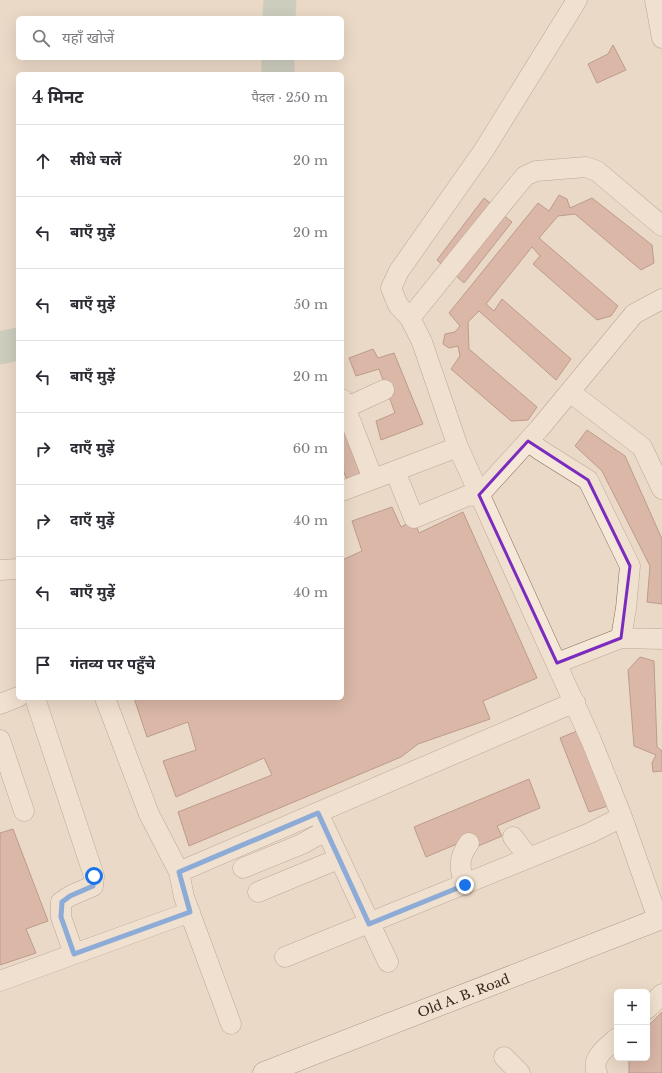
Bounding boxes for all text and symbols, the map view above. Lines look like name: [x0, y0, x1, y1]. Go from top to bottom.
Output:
search box: [16, 16, 344, 60]
icon: search: [30, 27, 52, 49]
text: यहाँ खोजें: [62, 28, 114, 47]
text: 4 मिनट: [32, 87, 84, 108]
text: पैदल · 250 m: [251, 89, 328, 106]
icon: ahead: [32, 150, 54, 172]
text: सीधे चलें: [70, 150, 121, 169]
text: 20 m: [293, 152, 328, 169]
icon: left: [32, 222, 54, 244]
text: बाएँ मुड़ें: [70, 222, 115, 241]
text: 20 m: [293, 224, 328, 241]
icon: left: [32, 294, 54, 316]
text: बाएँ मुड़ें: [70, 294, 115, 313]
text: 50 m: [294, 296, 328, 313]
icon: left: [32, 366, 54, 388]
text: बाएँ मुड़ें: [70, 366, 115, 385]
text: 20 m: [293, 368, 328, 385]
icon: right: [32, 438, 54, 460]
text: दाएँ मुड़ें: [70, 438, 114, 457]
text: 60 m: [293, 440, 328, 457]
icon: right: [32, 510, 54, 532]
text: दाएँ मुड़ें: [70, 510, 114, 529]
text: 40 m: [293, 512, 328, 529]
icon: left: [32, 582, 54, 604]
text: बाएँ मुड़ें: [70, 582, 115, 601]
text: 40 m: [293, 584, 328, 601]
icon: arrive: [32, 654, 54, 676]
text: गंतव्य पर पहुँचे: [70, 654, 155, 673]
route start: [85, 867, 103, 885]
route end: [456, 876, 474, 894]
street label: Old A. B. Road: [415, 970, 512, 1021]
map controls: [614, 989, 650, 1061]
button: +: [614, 989, 650, 1025]
button: −: [614, 1025, 650, 1061]

